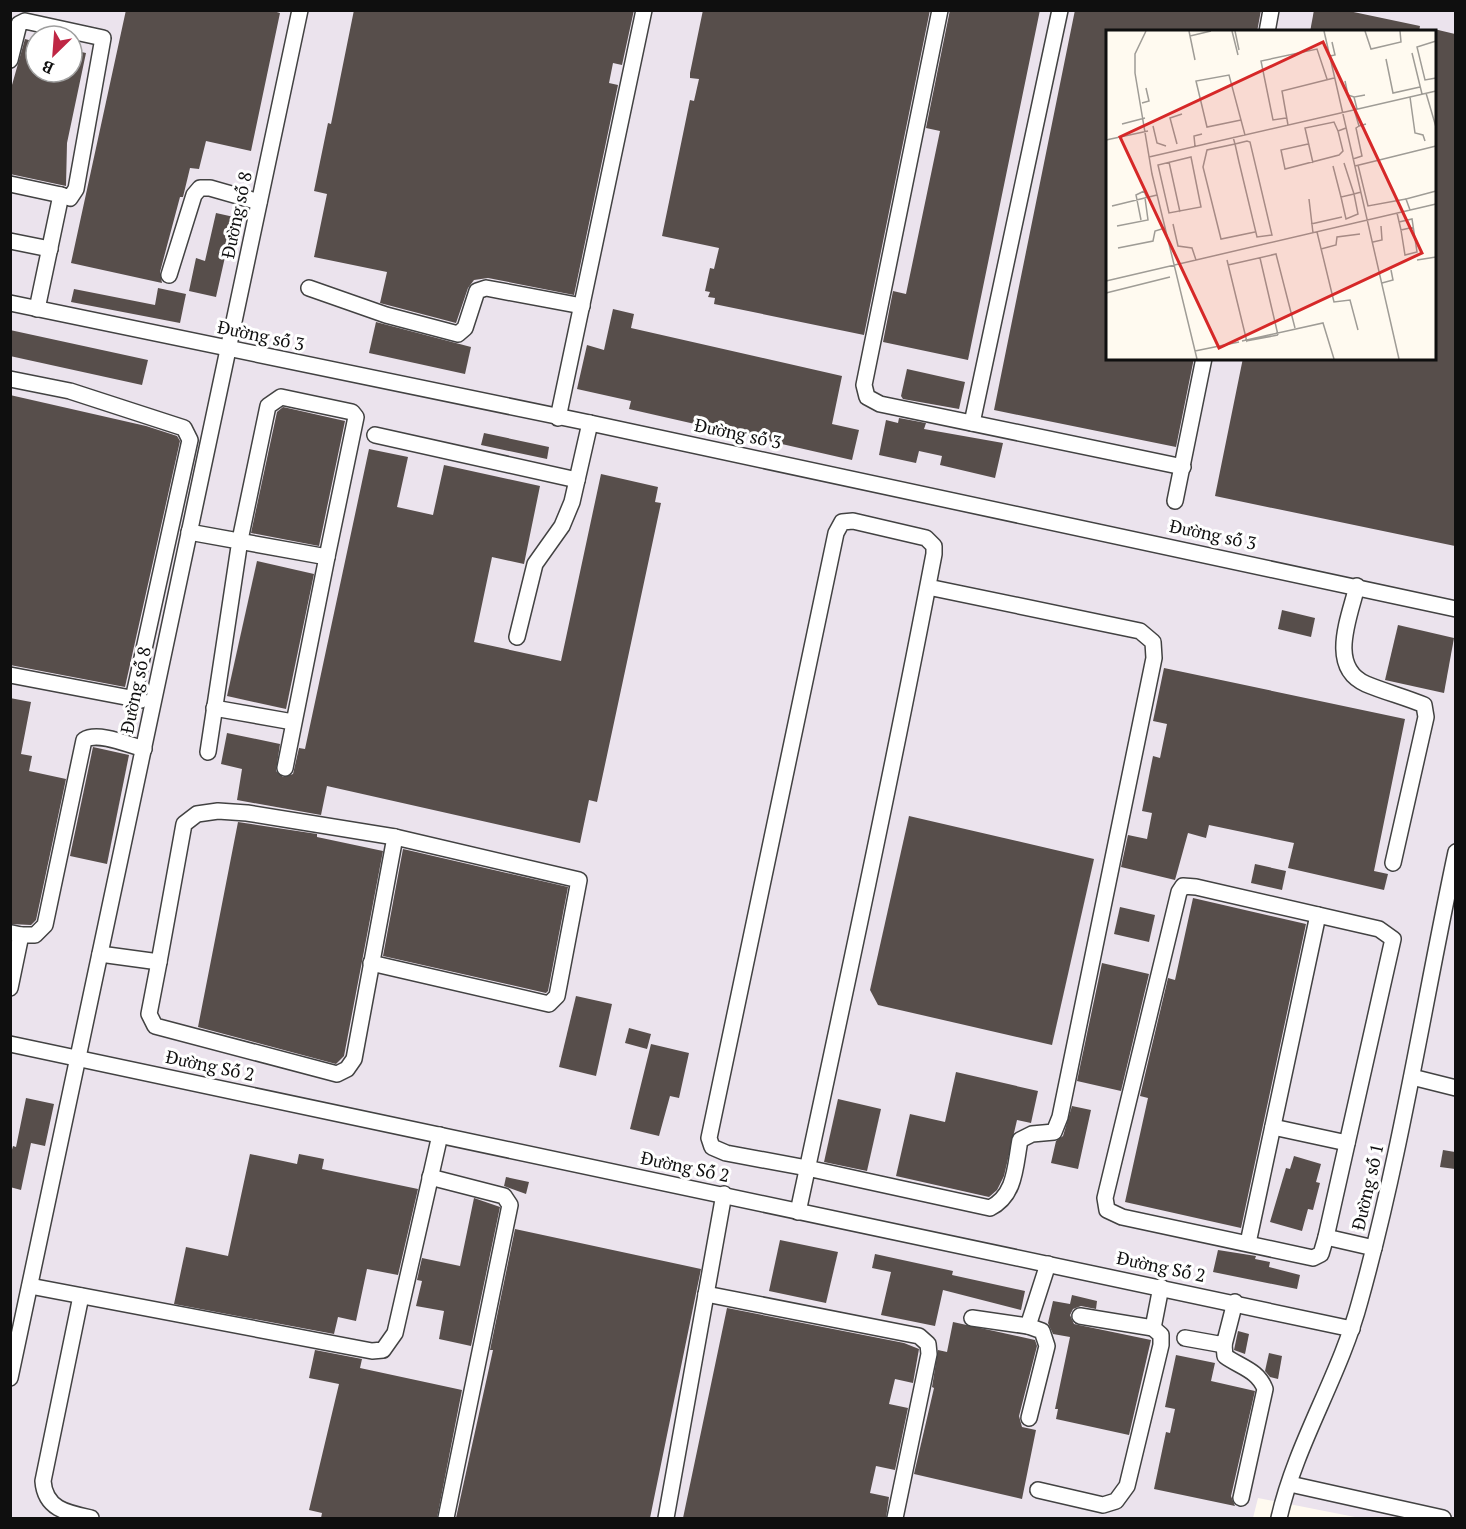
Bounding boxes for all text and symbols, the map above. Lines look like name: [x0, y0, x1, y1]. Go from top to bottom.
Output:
north arrow: [24, 24, 84, 84]
inset map: [1106, 30, 1436, 360]
text: B: [38, 55, 57, 80]
street label: Đường số 8: [215, 169, 257, 260]
street label: Đường số 3: [216, 314, 307, 356]
street label: Đường số 3: [693, 412, 784, 454]
street label: Đường số 3: [1168, 513, 1259, 555]
street label: Đường số 8: [114, 644, 156, 735]
street label: Đường Số 2: [164, 1044, 257, 1086]
street label: Đường số 1: [1345, 1141, 1389, 1232]
street label: Đường Số 2: [639, 1145, 732, 1187]
street label: Đường Số 2: [1115, 1245, 1208, 1287]

